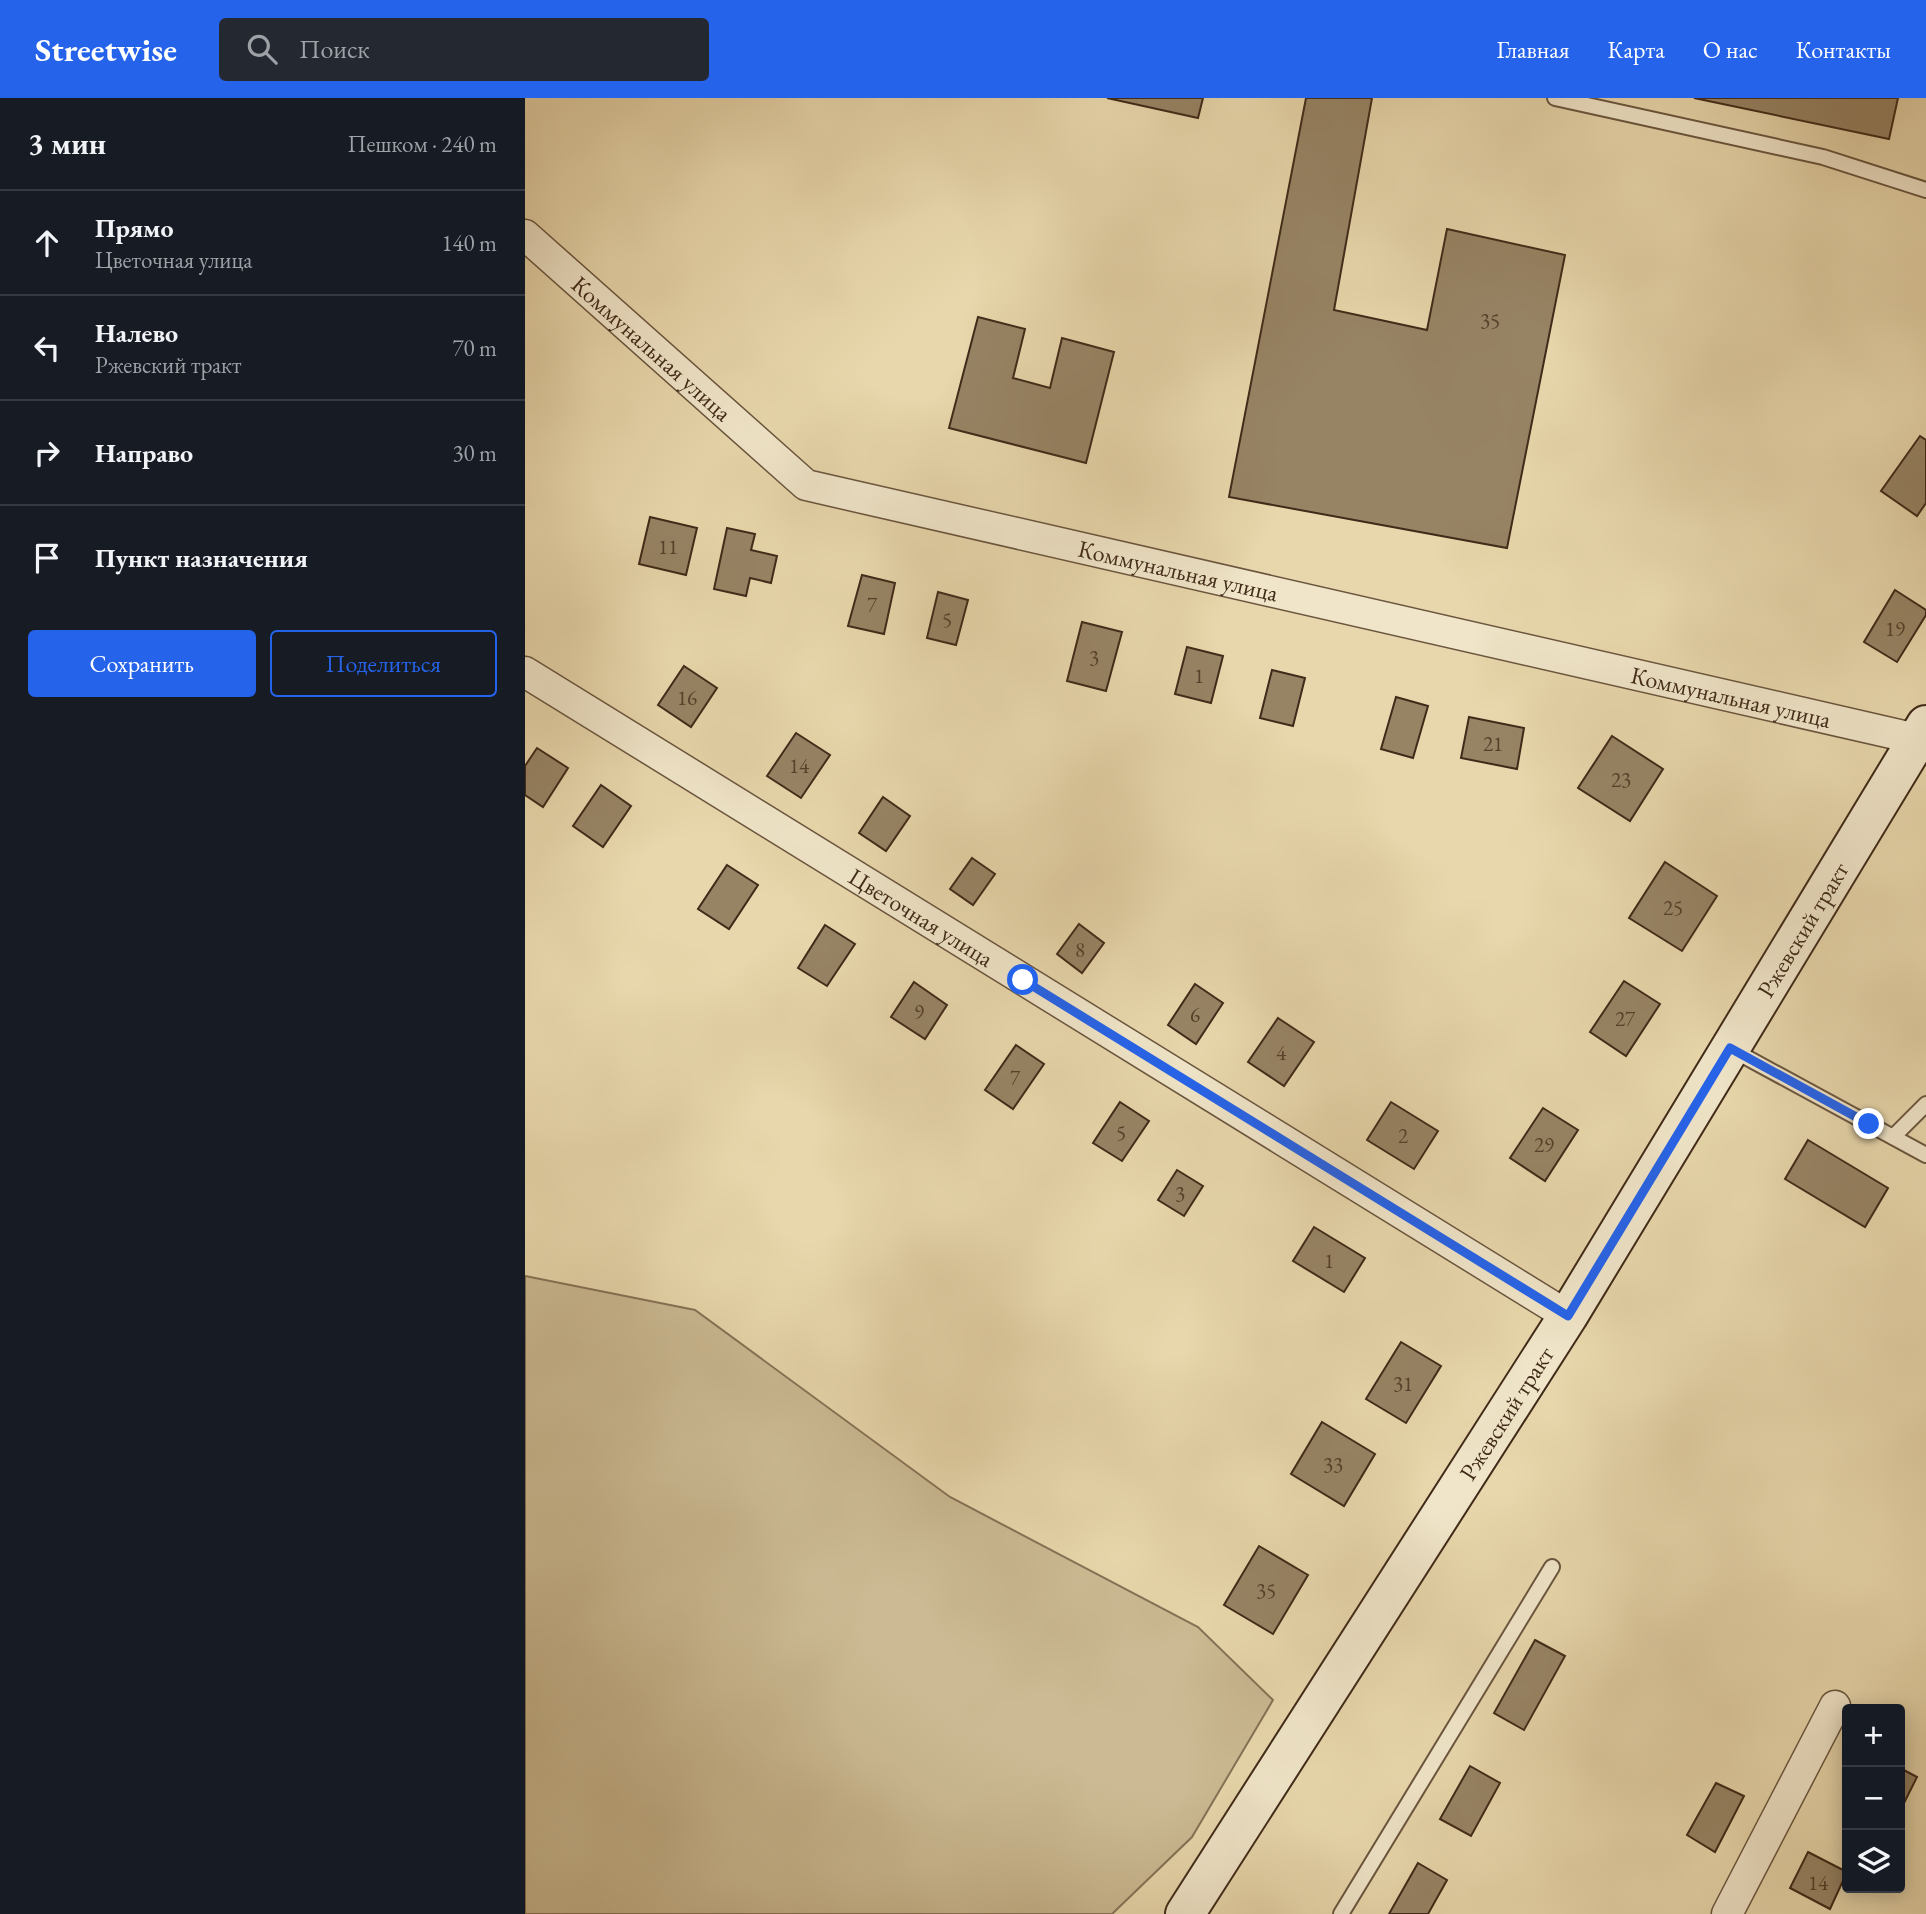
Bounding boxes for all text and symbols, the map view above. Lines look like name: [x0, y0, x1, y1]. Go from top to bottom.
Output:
search box: [219, 18, 709, 81]
text: Streetwise: [35, 28, 177, 71]
icon: search: [243, 30, 281, 68]
text: Поиск: [299, 32, 370, 66]
text: Главная: [1496, 34, 1570, 65]
text: Карта: [1608, 34, 1665, 65]
text: О нас: [1703, 34, 1758, 65]
text: Контакты: [1796, 34, 1891, 65]
text: 3 мин: [28, 124, 106, 163]
text: Пешком · 240 m: [348, 129, 497, 159]
text: Прямо: [95, 211, 174, 245]
icon: ahead: [28, 224, 66, 262]
text: 140 m: [441, 228, 497, 258]
text: Цветочная улица: [95, 245, 252, 275]
street label: Коммунальная улица: [565, 269, 739, 428]
house number: 35: [1480, 307, 1500, 334]
text: Налево: [95, 316, 178, 350]
icon: left: [28, 329, 66, 367]
text: 70 m: [452, 333, 497, 363]
text: Ржевский тракт: [95, 350, 242, 380]
icon: right: [28, 434, 66, 472]
text: Направо: [95, 436, 193, 470]
text: 30 m: [452, 438, 497, 468]
street label: Коммунальная улица: [1075, 532, 1282, 608]
house number: 11: [658, 533, 678, 560]
icon: arrive: [28, 539, 66, 577]
text: Пункт назначения: [95, 541, 308, 575]
house number: 7: [867, 591, 878, 618]
house number: 5: [942, 606, 952, 633]
house number: 19: [1885, 615, 1905, 642]
button: Сохранить: [28, 630, 256, 697]
button: Поделиться: [270, 630, 497, 697]
house number: 3: [1089, 644, 1099, 671]
street label: Коммунальная улица: [1628, 659, 1834, 734]
house number: 1: [1194, 662, 1204, 689]
house number: 16: [677, 684, 697, 711]
house number: 21: [1483, 730, 1503, 757]
house number: 14: [789, 752, 810, 779]
house number: 23: [1611, 766, 1631, 793]
street label: Ржевский тракт: [1749, 856, 1855, 1003]
street label: Цветочная улица: [843, 860, 1000, 973]
house number: 25: [1663, 894, 1683, 921]
house number: 8: [1075, 936, 1085, 963]
route start: [1007, 964, 1038, 995]
house number: 9: [914, 998, 924, 1025]
house number: 6: [1190, 1001, 1200, 1028]
house number: 27: [1615, 1005, 1636, 1032]
house number: 4: [1276, 1039, 1287, 1066]
house number: 7: [1010, 1064, 1021, 1091]
route end: [1853, 1108, 1884, 1139]
house number: 5: [1116, 1119, 1126, 1146]
house number: 2: [1398, 1122, 1408, 1149]
house number: 29: [1534, 1131, 1554, 1158]
house number: 3: [1175, 1180, 1185, 1207]
house number: 1: [1324, 1247, 1334, 1274]
street label: Ржевский тракт: [1452, 1340, 1560, 1486]
house number: 31: [1393, 1370, 1413, 1397]
house number: 33: [1323, 1451, 1343, 1478]
house number: 35: [1256, 1577, 1276, 1604]
map controls: [1842, 1704, 1905, 1893]
button: +: [1842, 1704, 1905, 1767]
button: −: [1842, 1767, 1905, 1830]
button: layers: [1842, 1830, 1905, 1893]
house number: 14: [1808, 1869, 1829, 1896]

